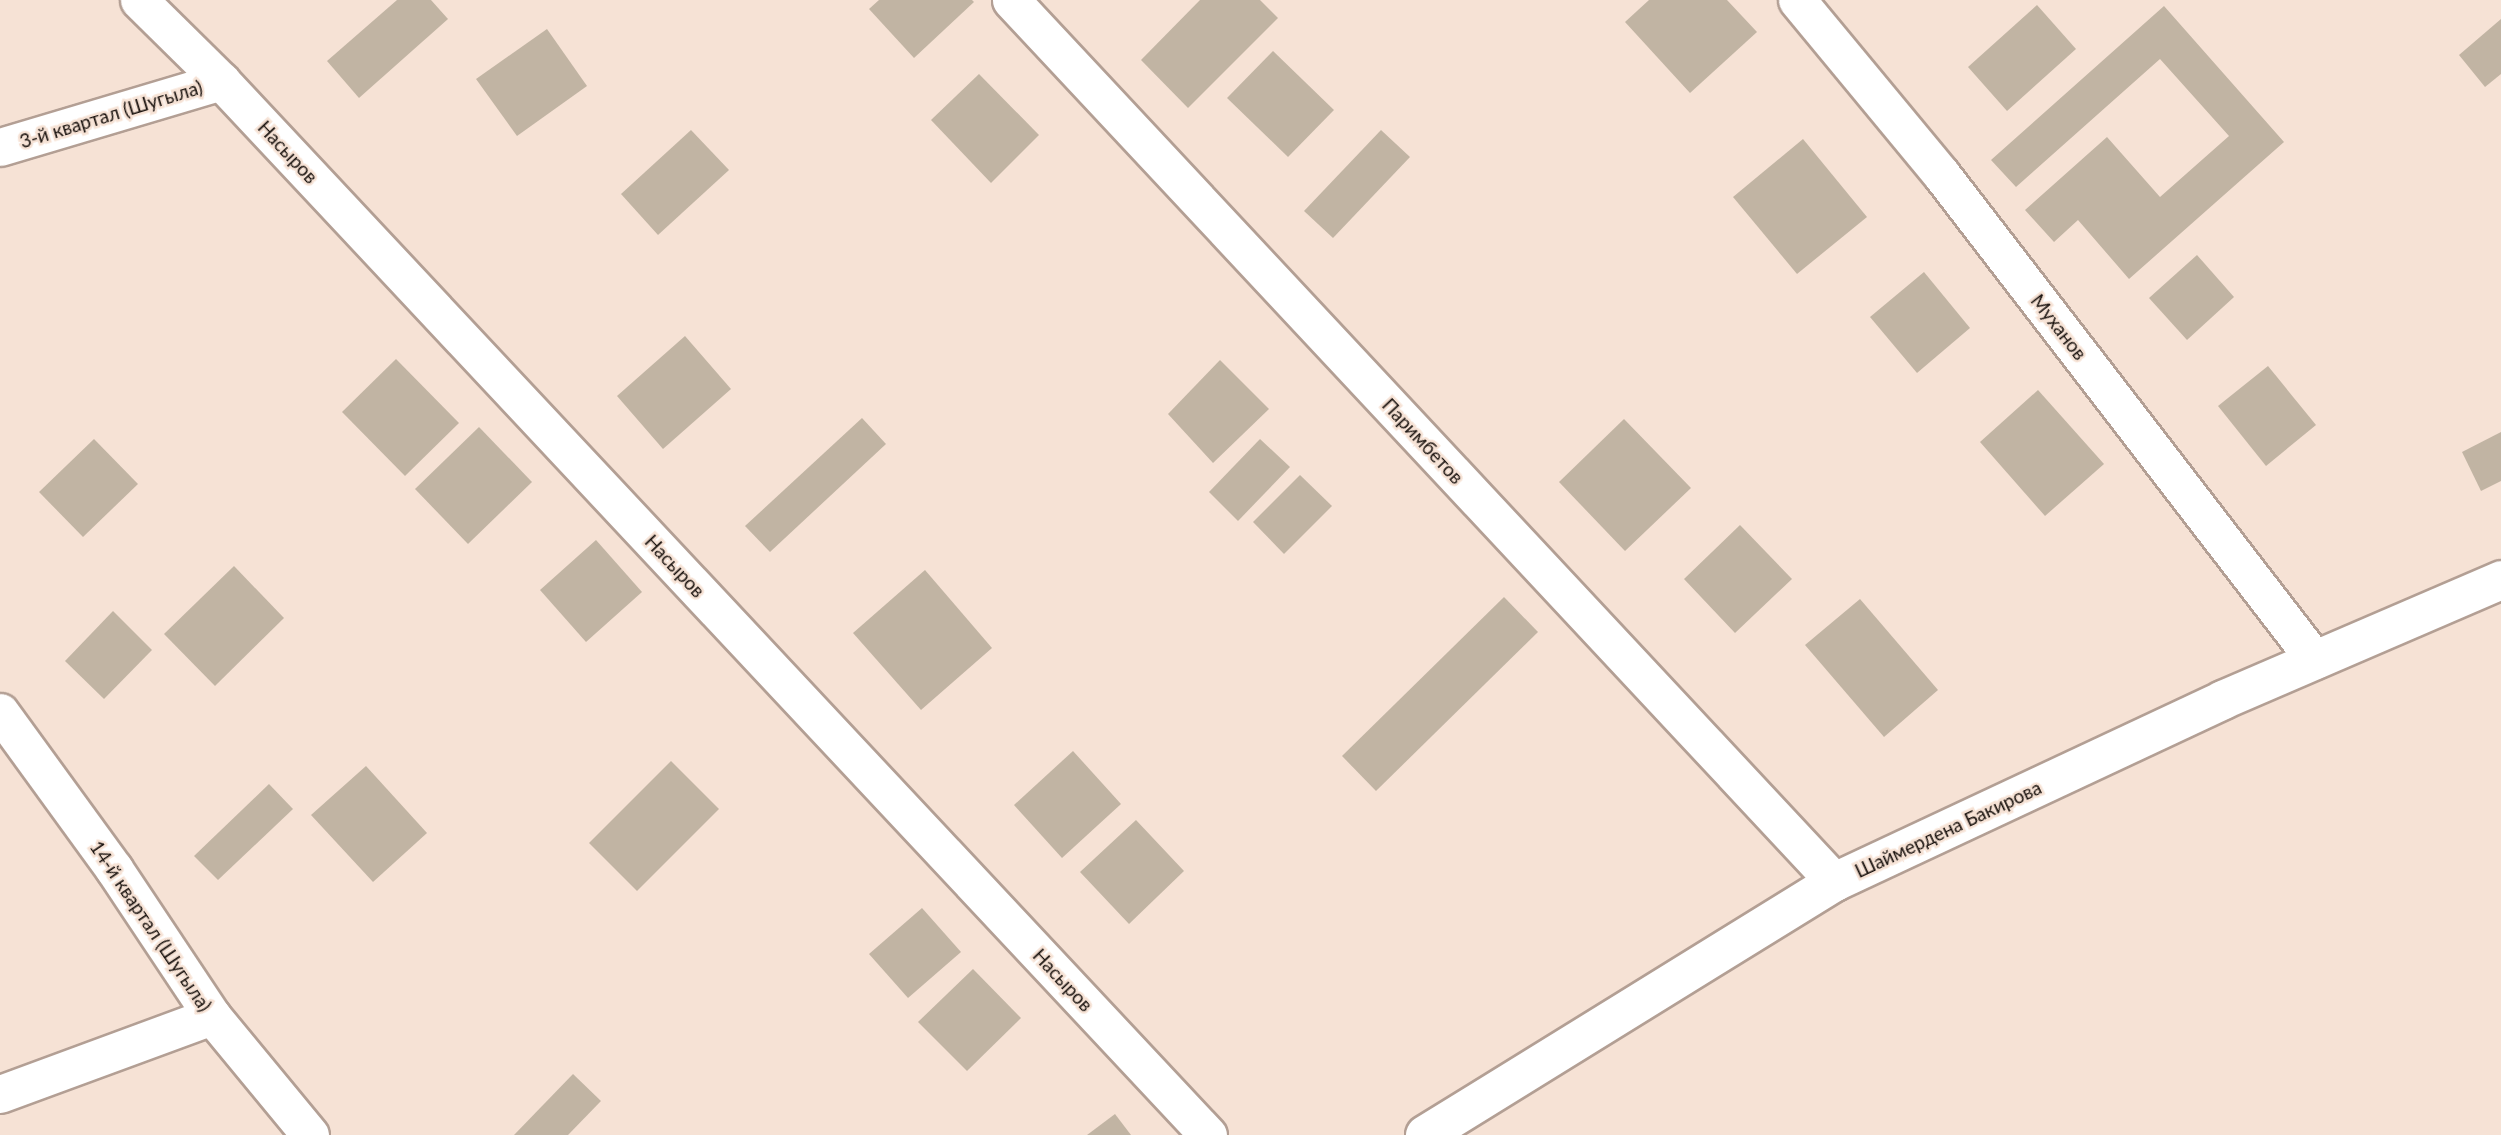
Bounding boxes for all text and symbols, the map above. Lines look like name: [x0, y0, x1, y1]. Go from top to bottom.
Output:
street label: 3-й квартал (Шугыла): [17, 75, 205, 153]
street label: Насыров: [253, 116, 323, 188]
street label: Муханов: [2026, 290, 2092, 364]
street label: Паримбетов: [1378, 394, 1468, 488]
street label: Насыров: [640, 530, 710, 602]
street label: Шаймердена Бакирова: [1851, 776, 2045, 882]
street label: 14-й квартал (Шугыла): [85, 836, 217, 1016]
street label: Насыров: [1028, 944, 1098, 1016]

